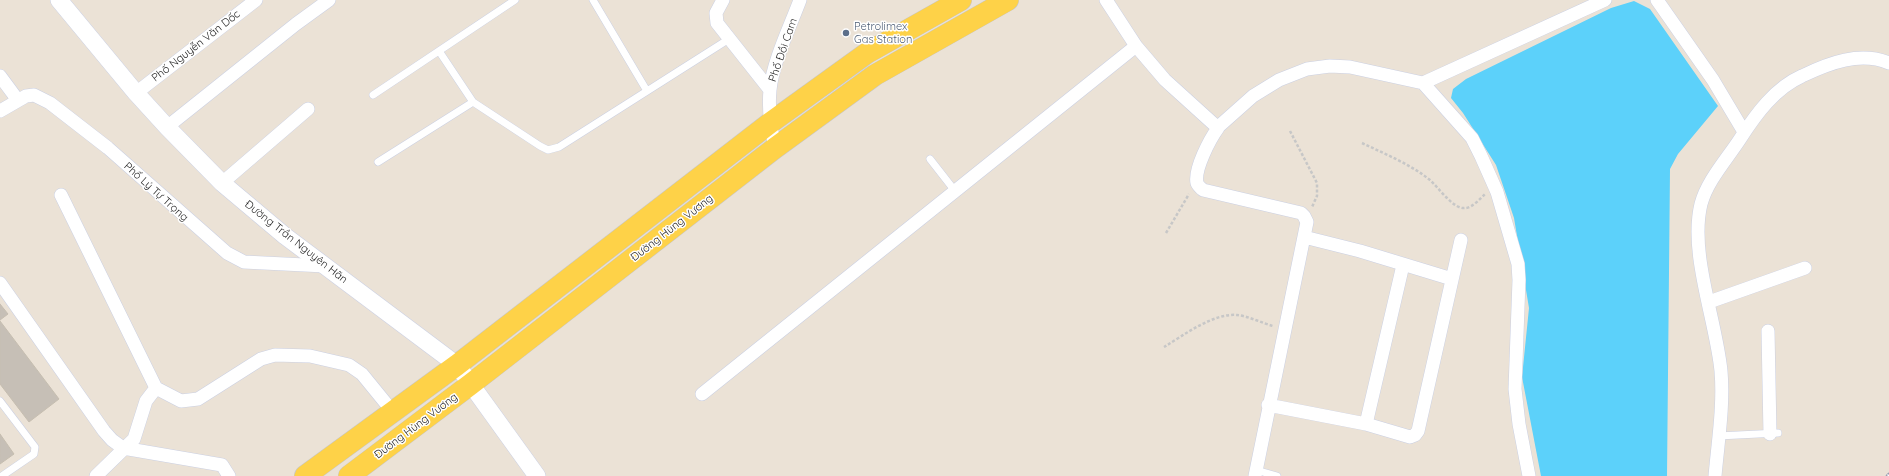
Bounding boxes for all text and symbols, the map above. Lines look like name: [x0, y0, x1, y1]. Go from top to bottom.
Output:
street label: Phố Nguyễn Văn Dốc: [149, 7, 243, 85]
street label: Phố Đồi Cam: [766, 17, 800, 83]
place label: Petrolimex Gas Station: [854, 20, 912, 46]
marker: Petrolimex Gas Station: [841, 28, 851, 38]
street label: Phố Lý Tự Trọng: [121, 160, 191, 224]
street label: Đường Hùng Vương: [628, 192, 716, 264]
street label: Đường Trần Nguyên Hãn: [242, 198, 350, 286]
street label: Đường Hùng Vương: [372, 390, 460, 462]

